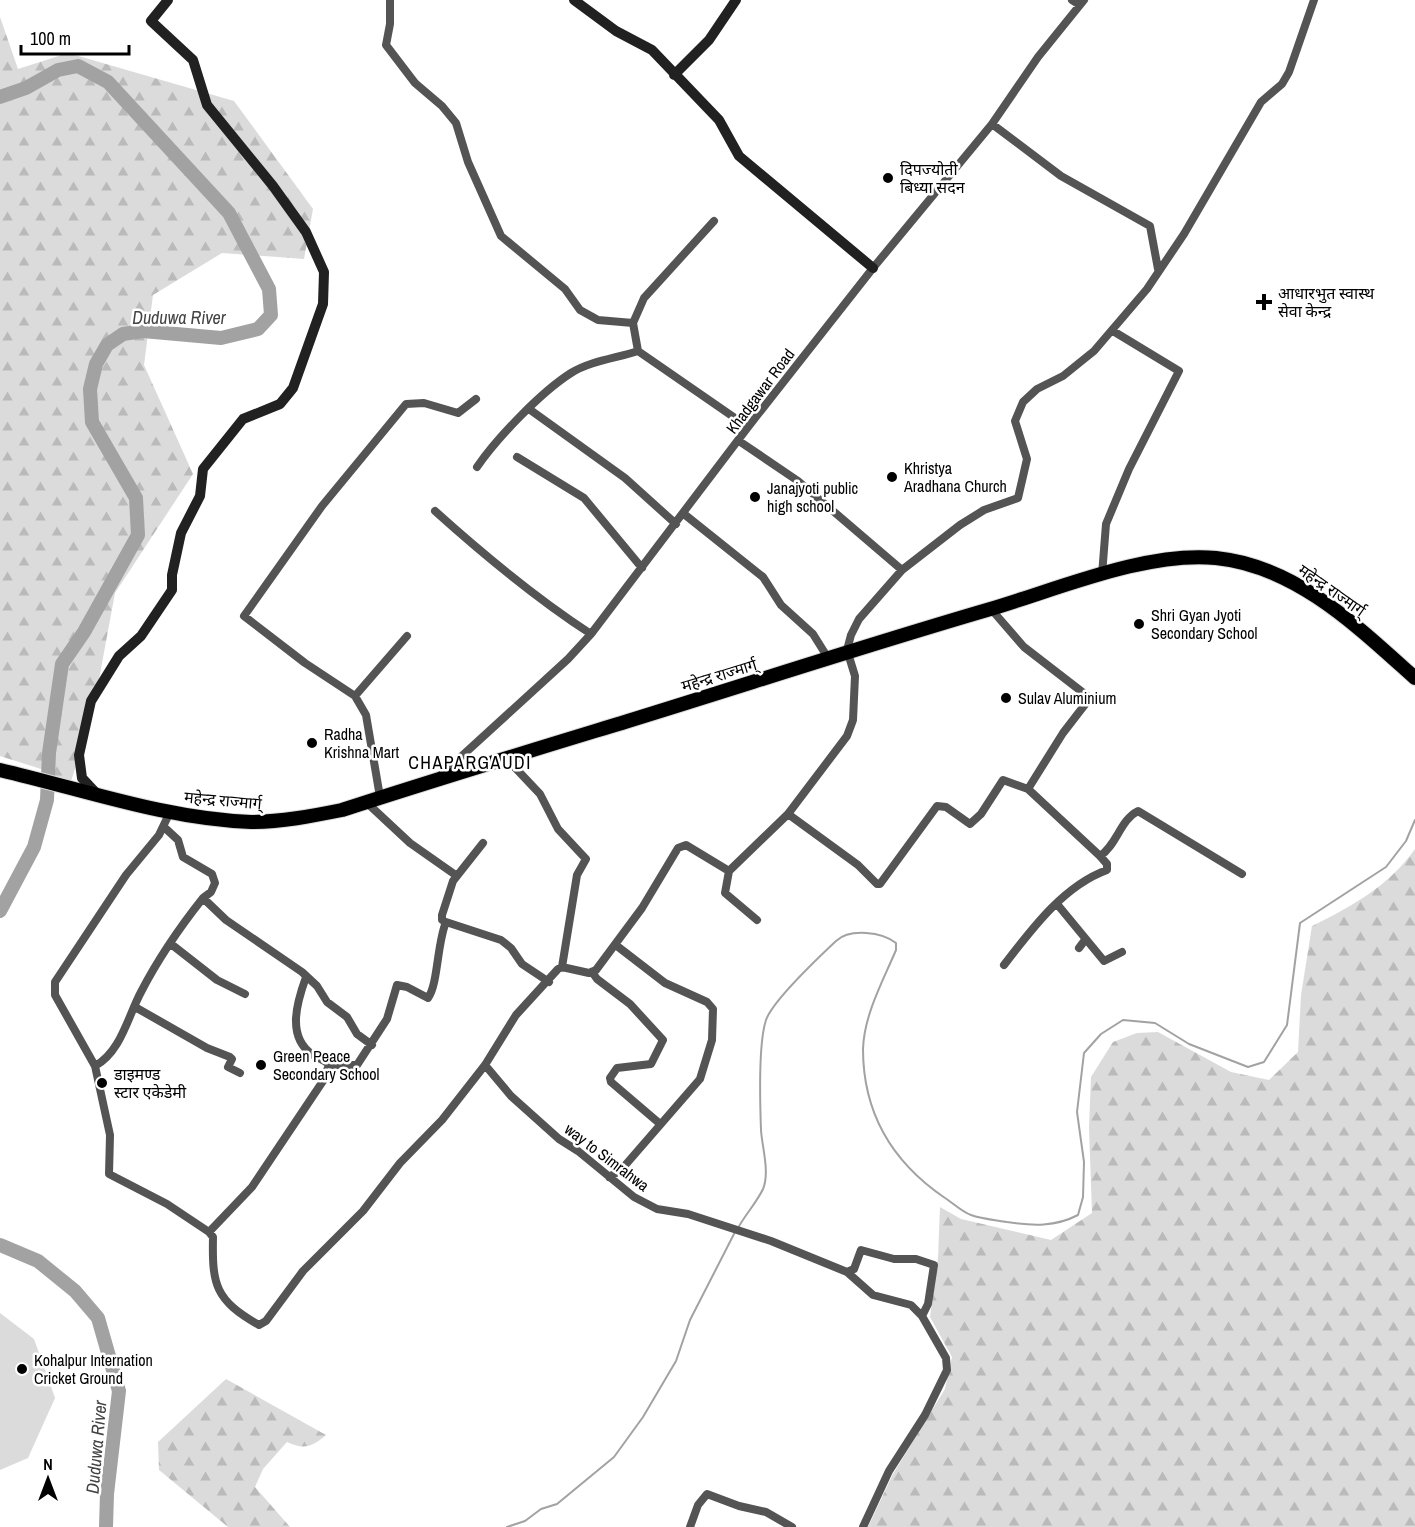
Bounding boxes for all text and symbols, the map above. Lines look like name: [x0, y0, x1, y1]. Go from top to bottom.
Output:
scale bar: [21, 18, 129, 56]
text: 100 m: [30, 26, 71, 51]
place label: दिपज्योती बिध्या सदन: [900, 158, 966, 198]
marker: दिपज्योती बिध्या सदन: [881, 171, 895, 185]
place label: आधारभुत स्वास्थ सेवा केन्द्र: [1278, 282, 1375, 322]
marker: आधारभुत स्वास्थ सेवा केन्द्र: [1255, 293, 1273, 311]
water label: Duduwa River: [132, 305, 227, 330]
street label: Khadgawar Road: [721, 344, 799, 438]
place label: Khristya Aradhana Church: [903, 457, 1007, 497]
marker: Khristya Aradhana Church: [885, 470, 899, 484]
place label: Janajyoti public high school: [767, 477, 859, 517]
marker: Janajyoti public high school: [748, 490, 762, 504]
street label: महेन्द्र राज्मार्ग्: [1294, 559, 1373, 623]
place label: Shri Gyan Jyoti Secondary School: [1151, 604, 1258, 644]
marker: Shri Gyan Jyoti Secondary School: [1132, 617, 1146, 631]
street label: महेन्द्र राज्मार्ग्: [679, 652, 762, 697]
place label: Sulav Aluminium: [1018, 687, 1116, 709]
marker: Sulav Aluminium: [999, 691, 1013, 705]
place label: Radha Krishna Mart: [324, 723, 399, 763]
marker: Radha Krishna Mart: [305, 736, 319, 750]
district label: CHAPARGAUDI: [408, 750, 532, 775]
street label: महेन्द्र राज्मार्ग्: [183, 786, 266, 815]
place label: Green Peace Secondary School: [273, 1045, 380, 1085]
marker: Green Peace Secondary School: [254, 1058, 268, 1072]
place label: डाइमण्ड स्टार एकेडेमी: [113, 1063, 187, 1103]
marker: डाइमण्ड स्टार एकेडेमी: [95, 1076, 109, 1090]
street label: way to Simrahwa: [560, 1118, 654, 1196]
place label: Kohalpur Internation Cricket Ground: [34, 1349, 153, 1389]
marker: Kohalpur Internation Cricket Ground: [15, 1362, 29, 1376]
water label: Duduwa River: [79, 1398, 113, 1495]
north arrow: [18, 1449, 78, 1509]
text: N: [43, 1453, 53, 1475]

